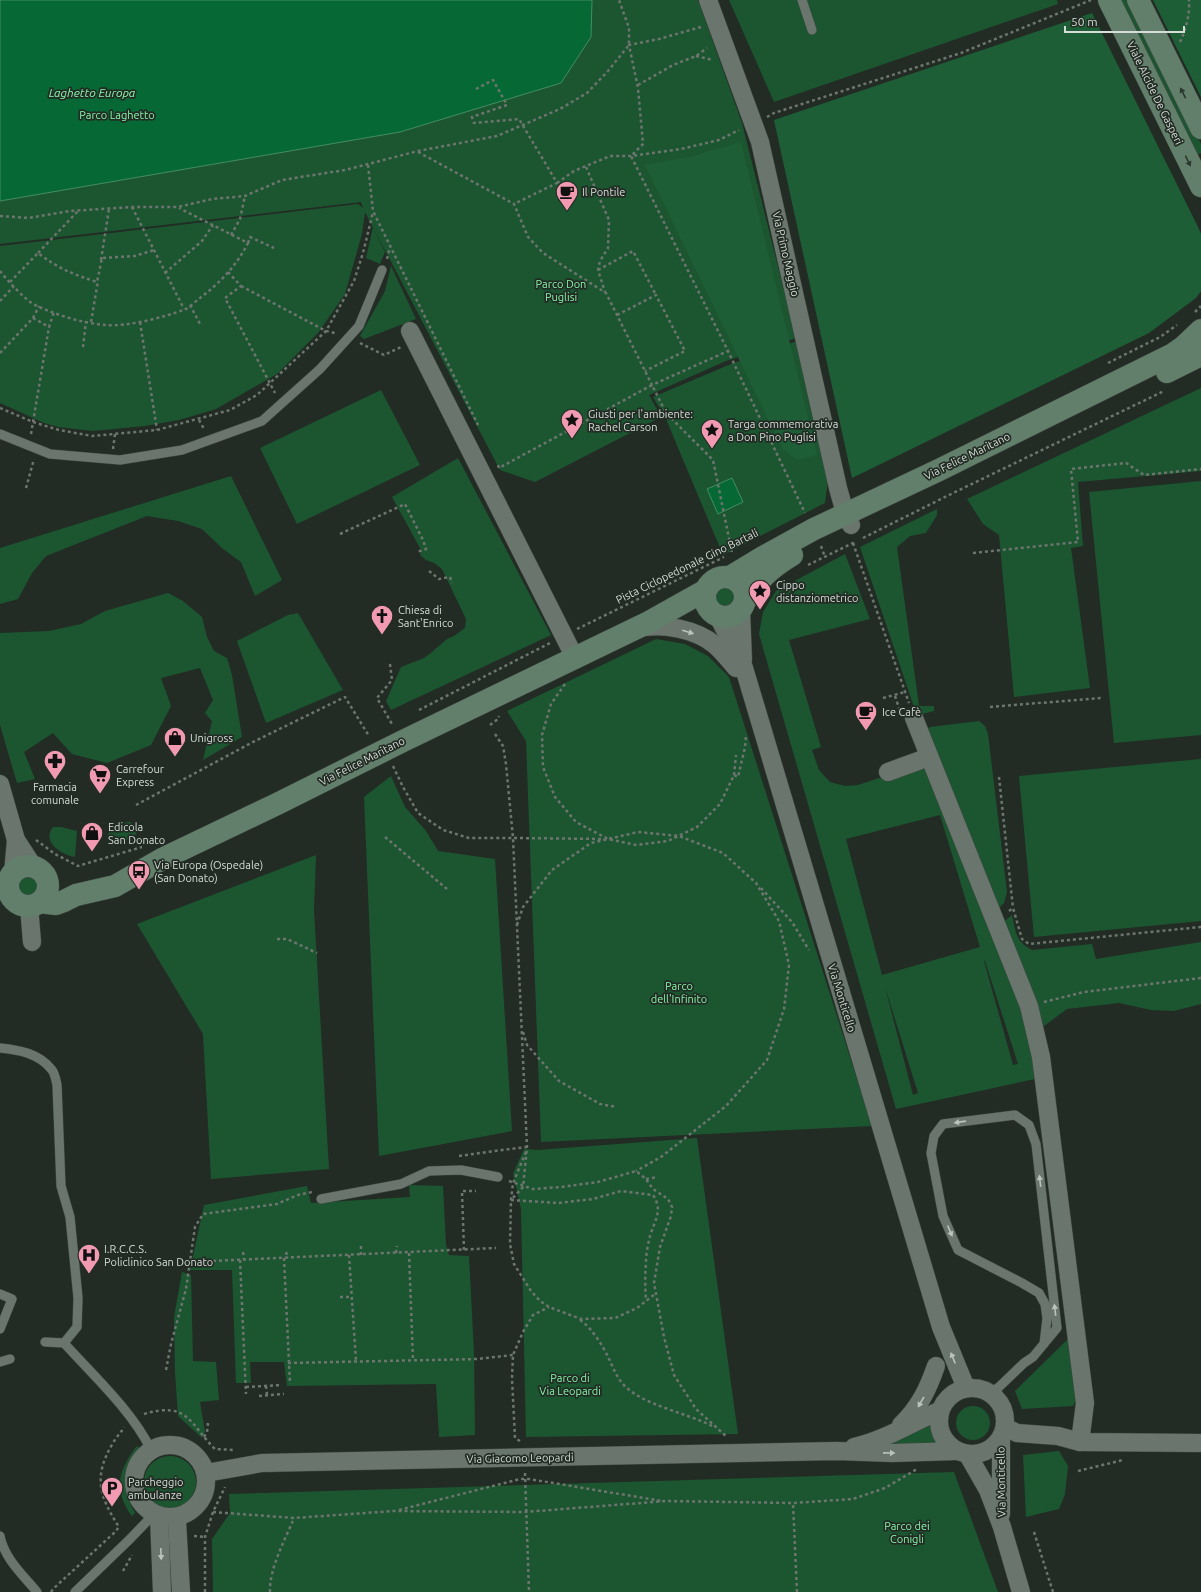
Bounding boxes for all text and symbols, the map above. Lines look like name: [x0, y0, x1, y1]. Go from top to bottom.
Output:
scale bar: [1065, 8, 1184, 34]
text: 50 m: [1071, 15, 1098, 28]
street label: Viale Alcide De Gasperi: [1125, 39, 1185, 147]
water label: Laghetto Europa: [49, 86, 136, 99]
one-way arrow: [1180, 87, 1187, 99]
park label: Parco Laghetto: [79, 109, 155, 121]
one-way arrow: [1185, 155, 1191, 166]
cafe icon: Il Pontile: [554, 179, 580, 212]
place label: Il Pontile: [582, 186, 625, 198]
street label: Via Primo Maggio: [770, 210, 802, 298]
park label: Parco Don Puglisi: [536, 278, 586, 303]
place icon: Giusti per l'ambiente: Rachel Carson: [559, 407, 585, 440]
place label: Giusti per l'ambiente: Rachel Carson: [588, 408, 693, 433]
place icon: Targa commemorativa a Don Pino Puglisi: [699, 417, 725, 450]
place label: Targa commemorativa a Don Pino Puglisi: [728, 418, 838, 443]
street label: Via Felice Maritano: [922, 430, 1012, 482]
street label: Pista Ciclopedonale Gino Bartali: [614, 526, 760, 606]
place icon: Cippo distanziometrico: [747, 578, 773, 611]
place label: Cippo distanziometrico: [776, 579, 859, 604]
church icon: Chiesa di Sant'Enrico: [369, 603, 395, 636]
place label: Chiesa di Sant'Enrico: [398, 604, 454, 629]
one-way arrow: [682, 629, 694, 635]
cafe icon: Ice Cafè: [853, 699, 879, 732]
place label: Ice Cafè: [882, 706, 921, 718]
shop icon: Unigross: [162, 725, 188, 758]
place label: Unigross: [190, 732, 233, 744]
street label: Via Felice Maritano: [317, 734, 407, 788]
pharmacy icon: Farmacia comunale: [42, 748, 68, 781]
supermarket icon: Carrefour Express: [87, 762, 113, 795]
place label: Carrefour Express: [116, 763, 165, 788]
place label: Farmacia comunale: [31, 781, 79, 806]
shop icon: Edicola San Donato: [79, 820, 105, 853]
place label: Edicola San Donato: [108, 821, 165, 846]
bus stop icon: Via Europa (Ospedale) (San Donato): [126, 858, 152, 891]
place label: Via Europa (Ospedale) (San Donato): [154, 859, 263, 885]
street label: Via Monticello: [826, 962, 858, 1034]
park label: Parco dell'Infinito: [651, 980, 707, 1005]
one-way arrow: [954, 1119, 966, 1125]
one-way arrow: [1037, 1174, 1043, 1187]
one-way arrow: [947, 1226, 953, 1237]
hospital icon: I.R.C.C.S. Policlinico San Donato: [76, 1242, 102, 1275]
place label: I.R.C.C.S. Policlinico San Donato: [104, 1243, 213, 1268]
one-way arrow: [1052, 1304, 1058, 1316]
one-way arrow: [950, 1351, 956, 1363]
park label: Parco di Via Leopardi: [539, 1372, 601, 1397]
one-way arrow: [917, 1396, 924, 1408]
street label: Via Monticello: [994, 1446, 1008, 1518]
one-way arrow: [883, 1450, 896, 1456]
street label: Via Giacomo Leopardi: [466, 1451, 574, 1465]
parking icon: Parcheggio ambulanze: [99, 1475, 125, 1508]
place label: Parcheggio ambulanze: [128, 1476, 184, 1501]
park label: Parco dei Conigli: [884, 1520, 930, 1545]
one-way arrow: [157, 1548, 164, 1560]

